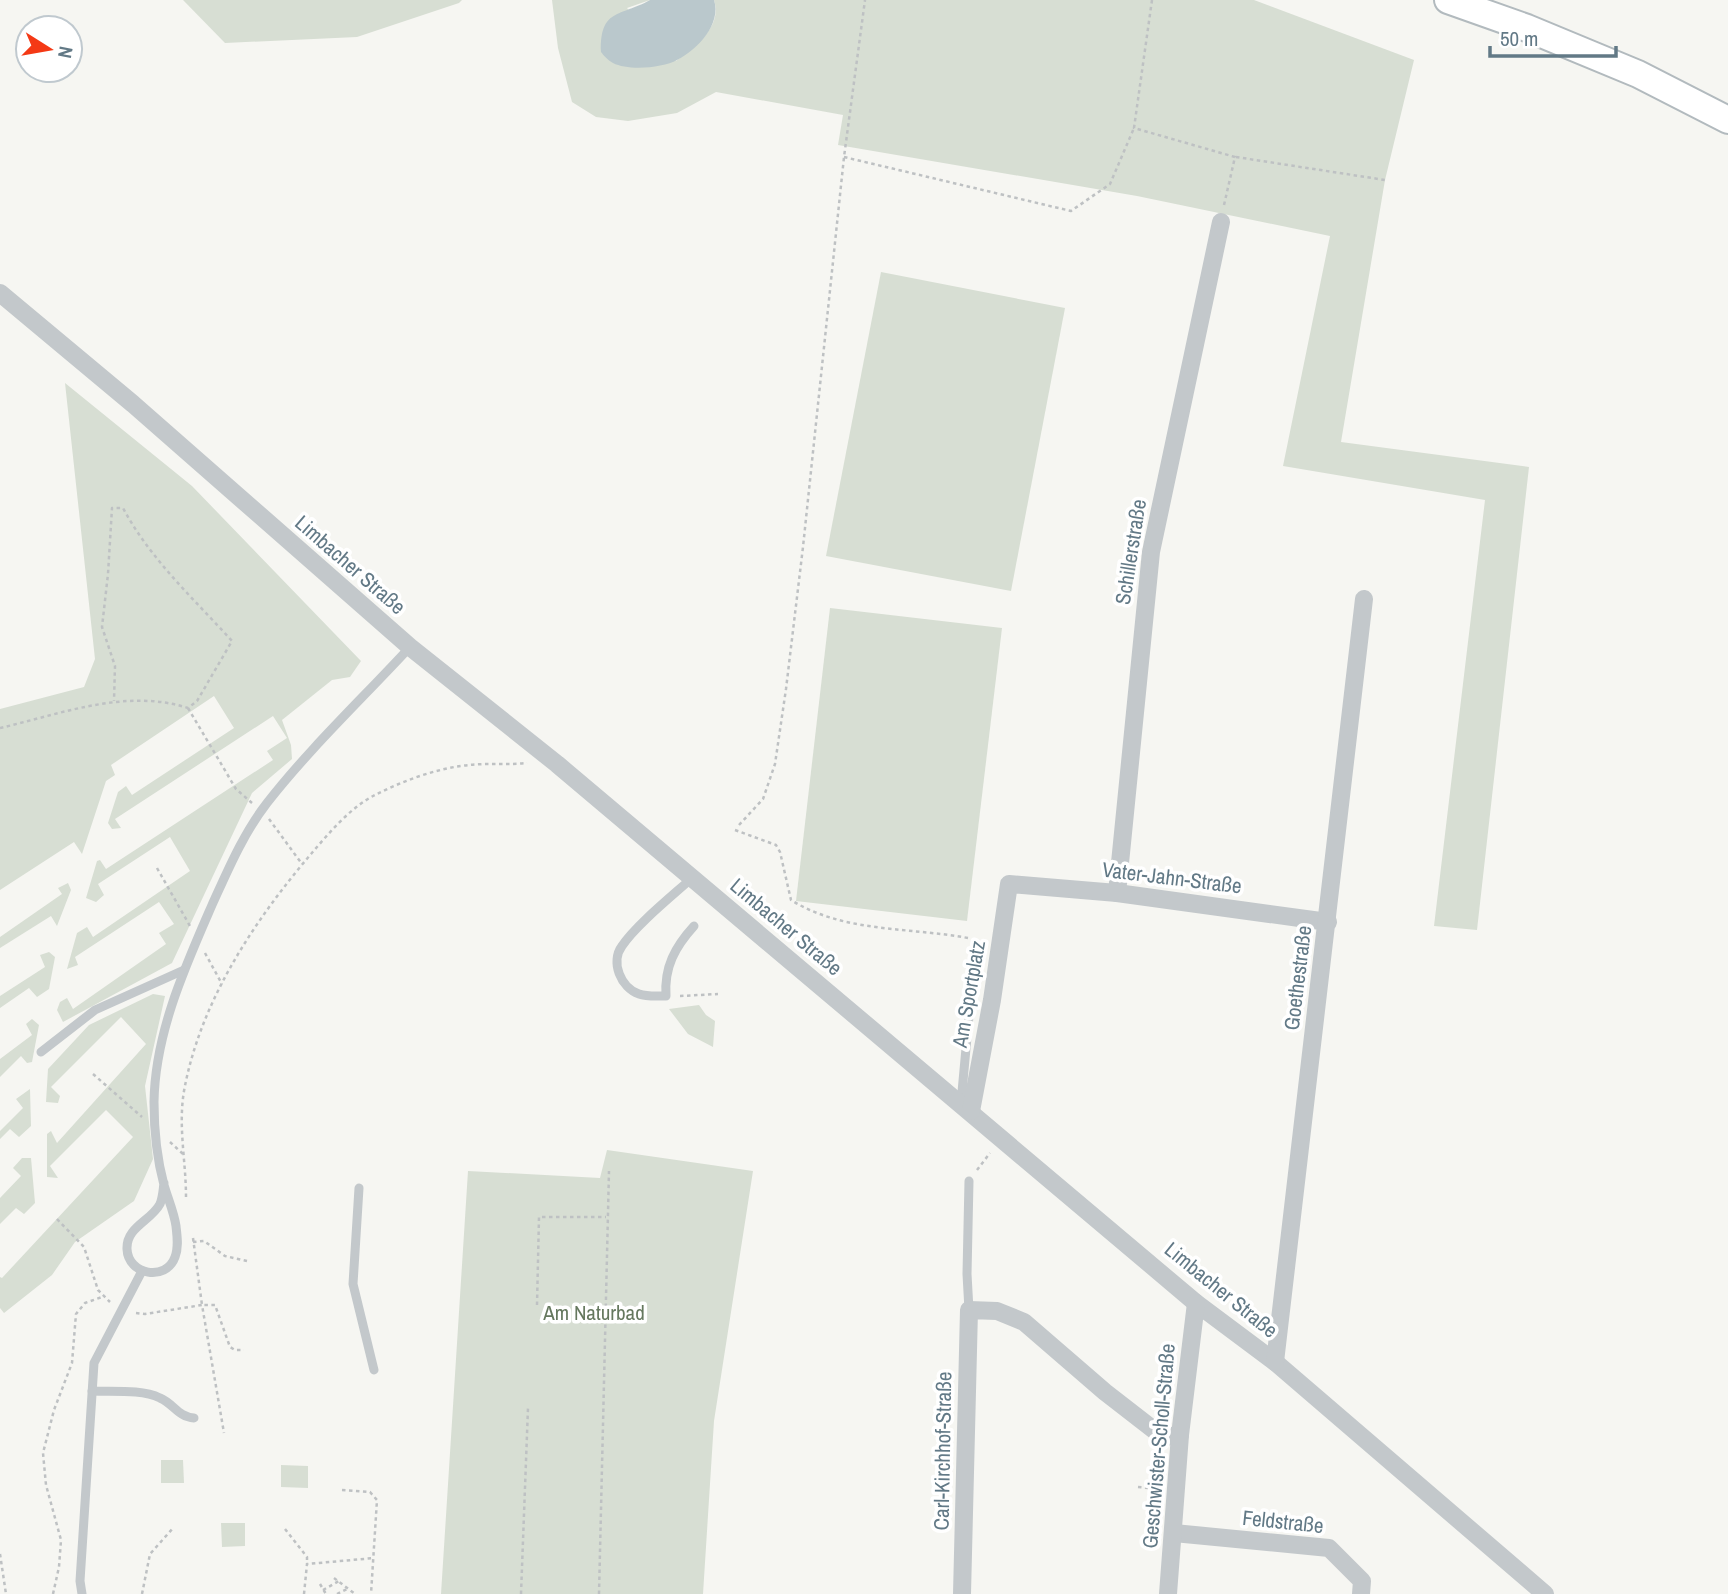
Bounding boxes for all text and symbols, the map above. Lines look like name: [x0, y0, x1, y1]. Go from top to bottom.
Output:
north arrow: [14, 14, 84, 84]
scale bar: [1490, 14, 1616, 58]
text: 50 m: [1500, 24, 1538, 53]
text: N: [52, 44, 80, 60]
street label: Schillerstraße: [1108, 497, 1153, 607]
street label: Limbacher Straße: [289, 508, 412, 621]
street label: Vater-Jahn-Straße: [1101, 855, 1244, 900]
street label: Limbacher Straße: [724, 871, 848, 982]
street label: Goethestraße: [1277, 924, 1318, 1032]
street label: Am Sportplatz: [945, 938, 992, 1051]
street label: Limbacher Straße: [1159, 1235, 1284, 1344]
park label: Am Naturbad: [542, 1298, 645, 1327]
street label: Geschwister-Scholl-Straße: [1135, 1342, 1182, 1550]
street label: Carl-Kirchhof-Straße: [927, 1371, 958, 1531]
street label: Feldstraße: [1241, 1503, 1325, 1540]

